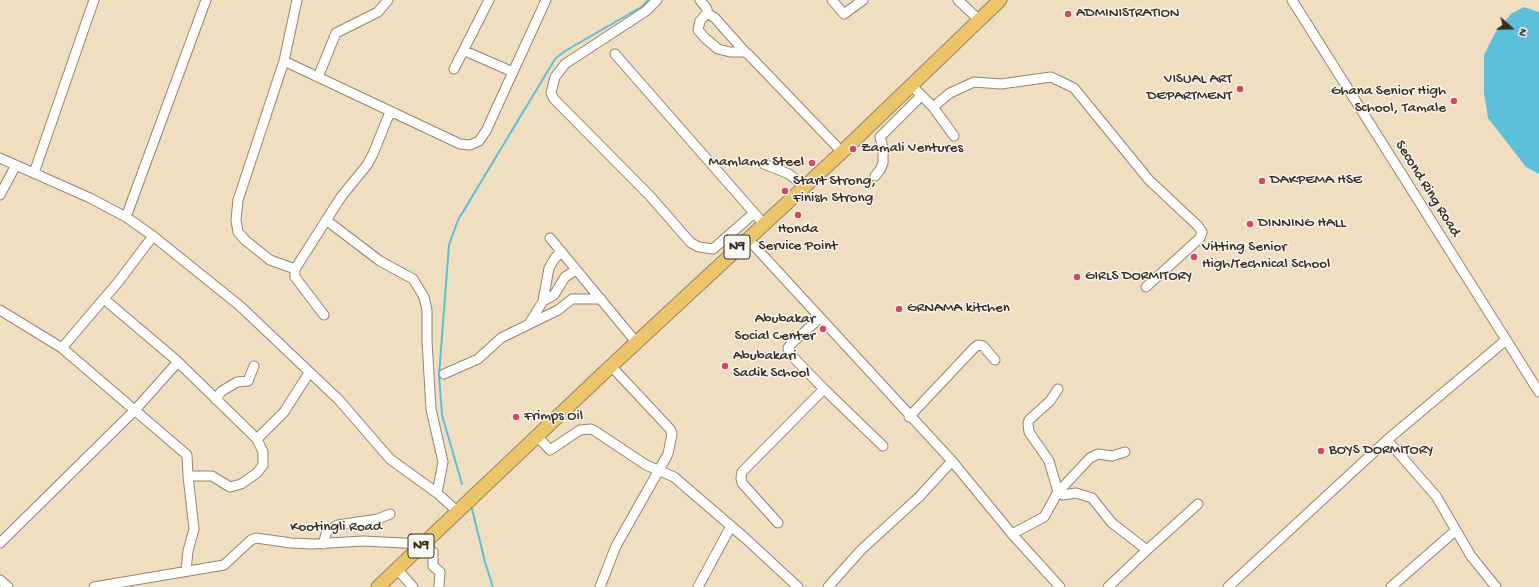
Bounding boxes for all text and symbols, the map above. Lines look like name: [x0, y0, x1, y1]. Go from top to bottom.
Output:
place label: ADMINISTRATION: [1076, 5, 1180, 23]
north arrow: [1491, 8, 1531, 48]
marker: ADMINISTRATION: [1063, 9, 1073, 19]
text: N: [1515, 27, 1529, 38]
place label: VISUAL ART DEPARTMENT: [1147, 71, 1232, 106]
place label: Ghana Senior High School, Tamale: [1331, 83, 1446, 118]
marker: VISUAL ART DEPARTMENT: [1235, 84, 1245, 94]
marker: Ghana Senior High School, Tamale: [1449, 96, 1459, 106]
street label: Second Ring Road: [1390, 138, 1464, 240]
place label: Zamali Ventures: [861, 140, 963, 158]
marker: Zamali Ventures: [848, 144, 858, 154]
place label: Mamlama Steel: [709, 154, 804, 172]
marker: Mamlama Steel: [807, 158, 817, 168]
place label: DAKPEMA HSE: [1270, 172, 1362, 190]
place label: Start Strong, Finish Strong: [793, 173, 876, 208]
marker: DAKPEMA HSE: [1257, 176, 1267, 186]
marker: Start Strong, Finish Strong: [780, 186, 790, 196]
marker: Honda Service Point: [793, 210, 803, 220]
place label: DINNING HALL: [1258, 215, 1346, 233]
marker: DINNING HALL: [1245, 219, 1255, 229]
place label: Honda Service Point: [759, 221, 837, 256]
road number: N9: [724, 235, 750, 259]
place label: Vitting Senior High/Technical School: [1202, 239, 1330, 274]
marker: Vitting Senior High/Technical School: [1189, 252, 1199, 262]
place label: GIRLS DORMITORY: [1085, 268, 1192, 286]
marker: GIRLS DORMITORY: [1072, 272, 1082, 282]
place label: GRNAMA kitchen: [907, 300, 1010, 318]
marker: GRNAMA kitchen: [894, 304, 904, 314]
place label: Abubakar Social Center: [735, 311, 815, 346]
marker: Abubakar Social Center: [818, 324, 828, 334]
place label: Abubakari Sadik School: [733, 348, 810, 383]
marker: Abubakari Sadik School: [720, 361, 730, 371]
place label: Frimps Oil: [524, 408, 583, 426]
marker: Frimps Oil: [511, 412, 521, 422]
place label: BOYS DORMITORY: [1329, 442, 1433, 460]
marker: BOYS DORMITORY: [1316, 446, 1326, 456]
street label: Kootingli Road: [290, 519, 382, 537]
road number: N9: [408, 534, 434, 558]

